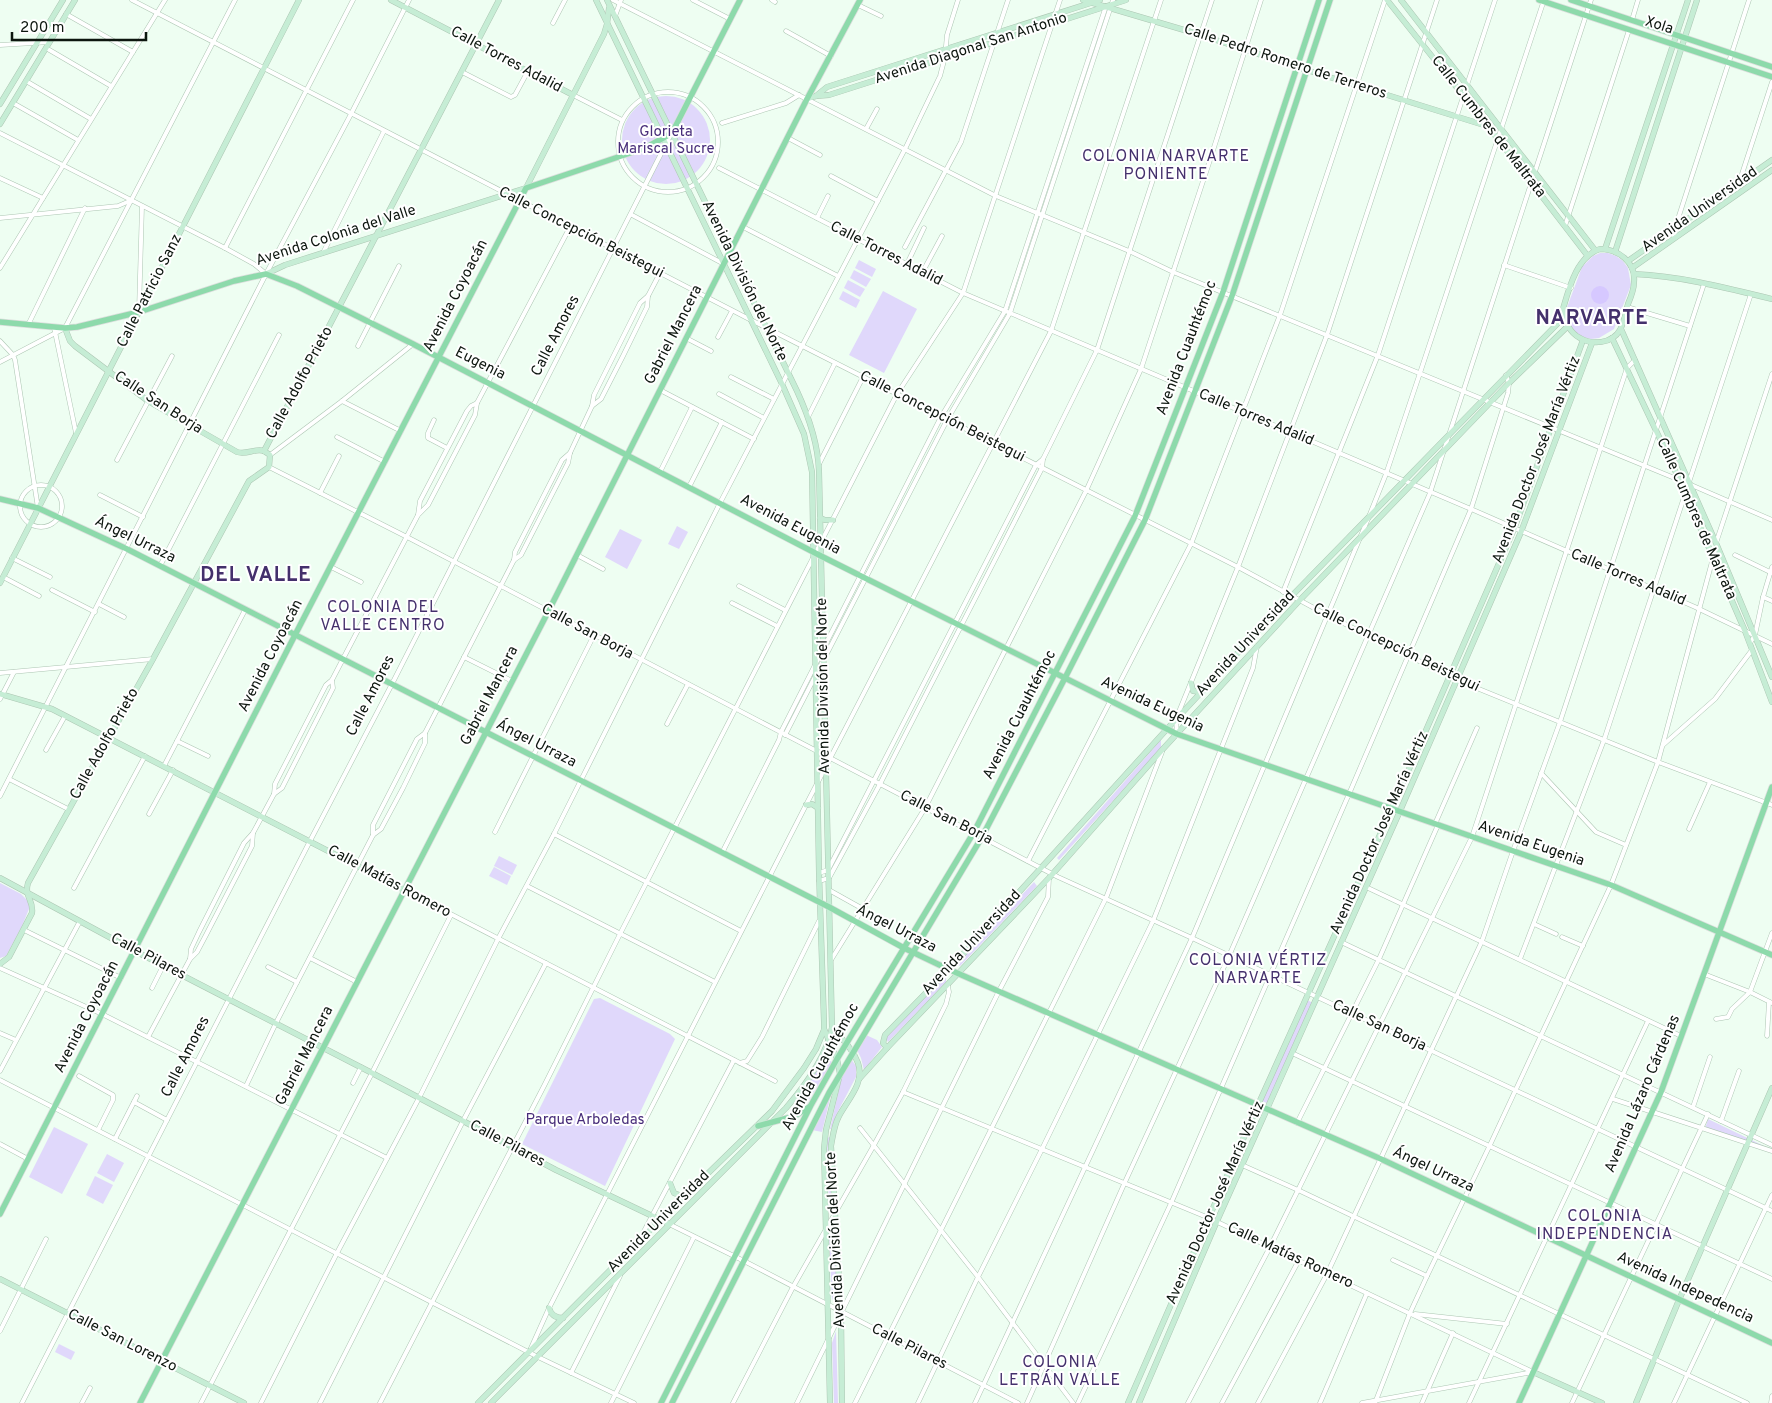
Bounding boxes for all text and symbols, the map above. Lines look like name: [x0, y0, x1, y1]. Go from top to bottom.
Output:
street label: Avenida Diagonal San Antonio: [872, 9, 1070, 89]
scale bar: [12, 10, 146, 42]
street label: Xola: [1642, 13, 1676, 39]
text: 200 m: [20, 19, 65, 38]
street label: Calle Pedro Romero de Terreros: [1181, 20, 1389, 104]
street label: Calle Torres Adalid: [447, 23, 565, 97]
street label: Calle Cumbres de Maltrata: [1427, 52, 1549, 202]
park label: Glorieta Mariscal Sucre: [617, 123, 715, 159]
district label: COLONIA NARVARTE PONIENTE: [1082, 147, 1250, 185]
street label: Avenida Universidad: [1638, 163, 1762, 257]
street label: Calle Concepción Beistegui: [495, 183, 667, 283]
street label: Avenida División del Norte: [697, 197, 791, 365]
street label: Avenida Colonia del Valle: [254, 201, 418, 271]
street label: Calle Torres Adalid: [827, 217, 945, 291]
street label: Calle Patricio Sanz: [113, 231, 187, 351]
street label: Avenida Coyoacán: [419, 237, 493, 355]
street label: Avenida Cuauhtémoc: [1153, 278, 1221, 418]
street label: Gabriel Mancera: [641, 282, 707, 388]
street label: Calle Amores: [527, 292, 585, 380]
district label: NARVARTE: [1535, 306, 1649, 332]
street label: Calle Adolfo Prieto: [262, 324, 338, 442]
street label: Eugenia: [452, 343, 508, 385]
street label: Avenida Doctor José María Vértiz: [1489, 354, 1585, 566]
street label: Calle San Borja: [110, 367, 206, 439]
street label: Calle Concepción Beistegui: [856, 367, 1028, 467]
street label: Calle Torres Adalid: [1195, 385, 1317, 451]
street label: Calle Cumbres de Maltrata: [1652, 435, 1740, 603]
street label: Avenida Eugenia: [736, 490, 844, 560]
street label: Ángel Urraza: [91, 511, 179, 568]
street label: Calle Torres Adalid: [1567, 545, 1689, 611]
district label: DEL VALLE: [200, 563, 312, 589]
street label: Avenida Universidad: [1192, 587, 1300, 701]
street label: Avenida Coyoacán: [234, 597, 308, 715]
district label: COLONIA DEL VALLE CENTRO: [320, 598, 446, 636]
street label: Avenida División del Norte: [813, 598, 835, 774]
street label: Calle Concepción Beistegui: [1309, 599, 1483, 697]
street label: Calle San Borja: [538, 600, 636, 664]
street label: Gabriel Mancera: [457, 643, 523, 749]
street label: Avenida Cuauhtémoc: [979, 647, 1061, 783]
street label: Calle Amores: [342, 652, 400, 740]
street label: Avenida Eugenia: [1097, 673, 1207, 737]
street label: Calle Adolfo Prieto: [66, 685, 144, 803]
street label: Ángel Urraza: [493, 715, 580, 772]
street label: Avenida Doctor José María Vértiz: [1326, 728, 1434, 938]
street label: Calle San Borja: [896, 786, 996, 850]
street label: Avenida Eugenia: [1475, 817, 1587, 871]
street label: Calle Matías Romero: [324, 841, 454, 923]
street label: Avenida Universidad: [918, 886, 1026, 1000]
street label: Ángel Urraza: [853, 900, 940, 957]
street label: Calle Pilares: [107, 929, 189, 985]
district label: COLONIA VÉRTIZ NARVARTE: [1189, 949, 1327, 989]
street label: Avenida Coyoacán: [50, 958, 124, 1076]
street label: Calle San Borja: [1329, 996, 1429, 1056]
street label: Avenida Cuauhtémoc: [778, 1000, 864, 1134]
street label: Gabriel Mancera: [272, 1003, 338, 1109]
street label: Avenida Lázaro Cárdenas: [1601, 1012, 1685, 1176]
street label: Calle Amores: [157, 1013, 215, 1101]
street label: Avenida Doctor José María Vértiz: [1162, 1098, 1270, 1308]
park label: Parque Arboledas: [525, 1111, 645, 1130]
street label: Calle Pilares: [466, 1116, 548, 1172]
street label: Ángel Urraza: [1389, 1142, 1477, 1197]
street label: Avenida División del Norte: [822, 1151, 850, 1329]
street label: Avenida Universidad: [604, 1167, 714, 1277]
district label: COLONIA INDEPENDENCIA: [1537, 1207, 1673, 1245]
street label: Calle Matías Romero: [1224, 1218, 1356, 1294]
street label: Avenida Indepedencia: [1614, 1248, 1756, 1328]
street label: Calle San Lorenzo: [64, 1305, 180, 1377]
street label: Calle Pilares: [868, 1320, 950, 1374]
district label: COLONIA LETRÁN VALLE: [999, 1353, 1121, 1391]

